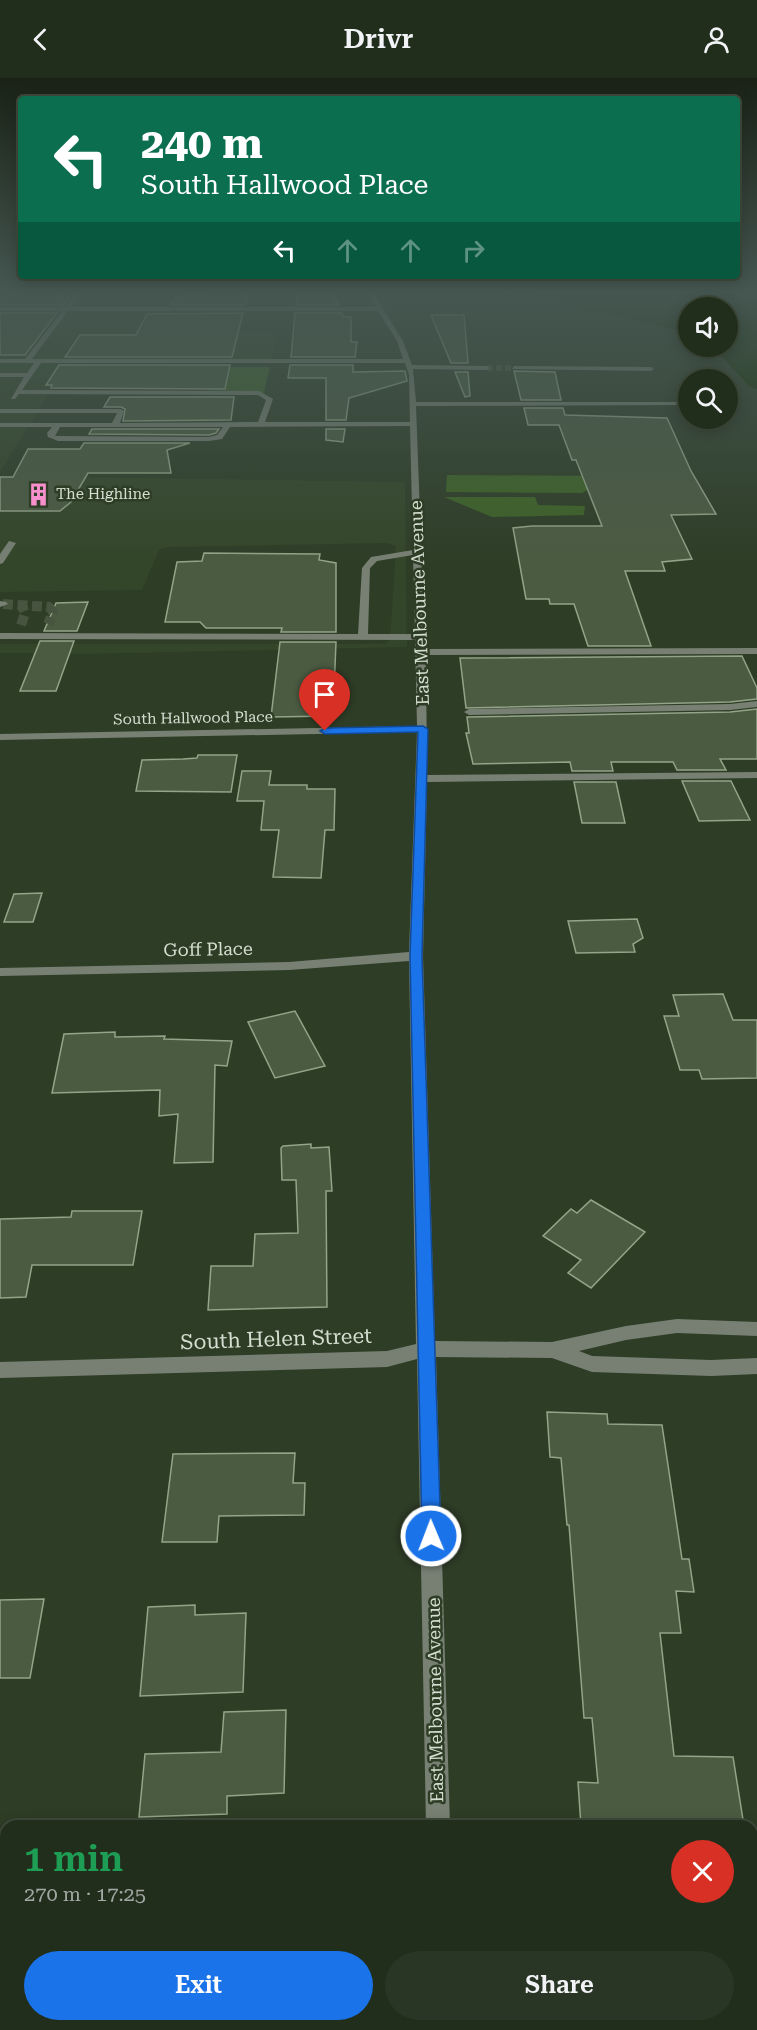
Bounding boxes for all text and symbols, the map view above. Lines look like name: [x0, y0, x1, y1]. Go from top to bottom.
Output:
icon: back: [24, 23, 57, 56]
text: Drivr: [344, 23, 413, 55]
icon: person: [700, 23, 733, 56]
text: 240 m: [141, 119, 263, 168]
icon: left: [42, 120, 120, 198]
text: South Hallwood Place: [141, 169, 428, 201]
icon: left: [268, 234, 301, 267]
icon: ahead: [331, 234, 364, 267]
icon: ahead: [394, 234, 427, 267]
icon: right: [457, 234, 490, 267]
map controls: [678, 297, 738, 429]
button: sound: [678, 297, 738, 357]
button: search: [678, 369, 738, 429]
building icon: The Highline: [25, 481, 51, 507]
place label: The Highline: [56, 485, 150, 503]
street label: East Melbourne Avenue: [405, 500, 433, 706]
pin: [299, 669, 350, 731]
icon: arrive: [308, 678, 341, 711]
street label: South Hallwood Place: [113, 708, 273, 728]
street label: Goff Place: [163, 938, 253, 960]
street label: South Helen Street: [180, 1324, 372, 1354]
position arrow: [399, 1504, 463, 1568]
street label: East Melbourne Avenue: [423, 1597, 447, 1803]
text: 1 min: [24, 1838, 123, 1880]
button: close: [671, 1840, 734, 1903]
text: 270 m · 17:25: [24, 1882, 146, 1906]
button: Exit: [24, 1951, 373, 2020]
button: Share: [385, 1951, 734, 2020]

